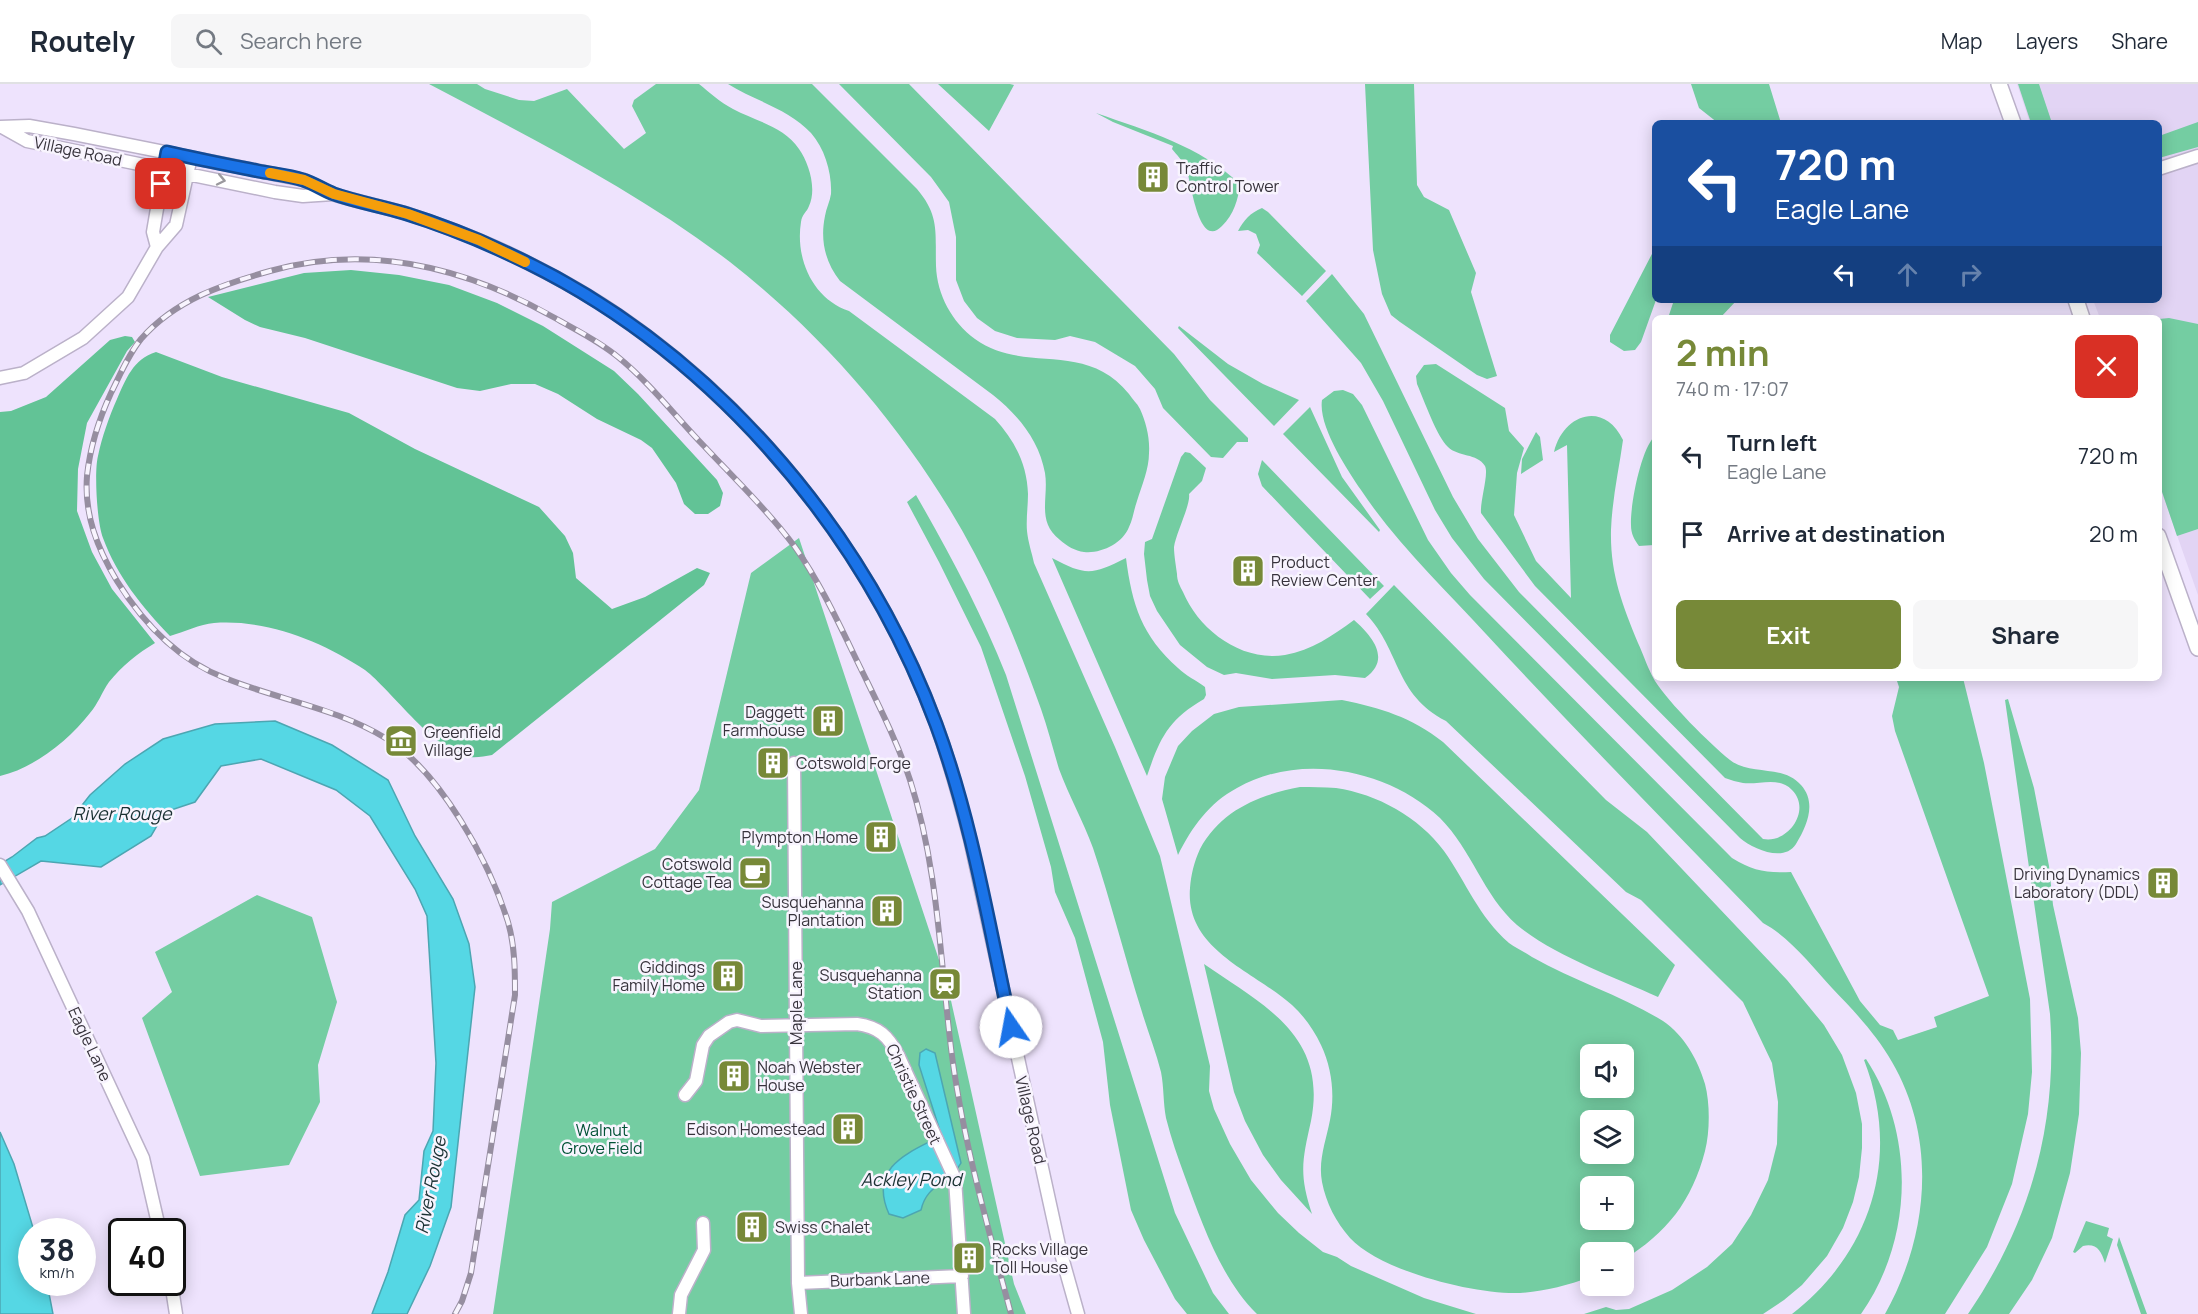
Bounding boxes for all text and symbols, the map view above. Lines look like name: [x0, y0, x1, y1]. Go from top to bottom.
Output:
search box: [171, 14, 591, 68]
text: Routely: [30, 22, 135, 60]
icon: search: [192, 25, 225, 58]
text: Search here: [240, 26, 362, 56]
text: Map: [1941, 27, 1982, 55]
text: Layers: [2015, 27, 2078, 55]
text: Share: [2111, 27, 2168, 55]
street label: Village Road: [32, 131, 124, 171]
text: 720 m: [1775, 135, 1896, 193]
icon: left: [1676, 144, 1754, 222]
place label: Traffic Control Tower: [1176, 157, 1280, 197]
pin: [135, 158, 186, 209]
building icon: Traffic Control Tower: [1135, 159, 1171, 195]
icon: arrive: [144, 167, 177, 200]
one-way arrow: [216, 173, 226, 186]
text: Eagle Lane: [1775, 190, 1909, 227]
icon: left: [1828, 258, 1861, 291]
icon: ahead: [1891, 258, 1924, 291]
icon: right: [1954, 258, 1987, 291]
text: 2 min: [1676, 328, 1770, 377]
button: close: [2075, 335, 2138, 398]
text: 740 m · 17:07: [1676, 375, 1789, 402]
text: Turn left: [1727, 428, 1817, 458]
icon: left: [1676, 440, 1709, 473]
text: 720 m: [2078, 441, 2138, 471]
text: Eagle Lane: [1727, 458, 1827, 485]
icon: arrive: [1676, 518, 1709, 551]
text: Arrive at destination: [1727, 519, 1945, 549]
text: 20 m: [2089, 519, 2138, 549]
place label: Product Review Center: [1271, 551, 1378, 591]
building icon: Product Review Center: [1230, 553, 1266, 589]
button: Exit: [1676, 600, 1901, 669]
button: Share: [1913, 600, 2138, 669]
place label: Daggett Farmhouse: [723, 701, 805, 741]
building icon: Daggett Farmhouse: [810, 703, 846, 739]
place label: Greenfield Village: [424, 721, 501, 761]
museum icon: Greenfield Village: [383, 723, 419, 759]
building icon: Cotswold Forge: [755, 745, 791, 781]
place label: Cotswold Forge: [796, 752, 911, 774]
water label: River Rouge: [73, 801, 173, 825]
building icon: Plympton Home: [863, 819, 899, 855]
place label: Plympton Home: [742, 826, 858, 848]
place label: Cotswold Cottage Tea: [642, 853, 732, 893]
cafe icon: Cotswold Cottage Tea: [737, 855, 773, 891]
place label: Driving Dynamics Laboratory (DDL): [2014, 863, 2140, 903]
building icon: Driving Dynamics Laboratory (DDL): [2145, 865, 2181, 901]
place label: Susquehanna Plantation: [762, 891, 864, 931]
building icon: Susquehanna Plantation: [869, 893, 905, 929]
place label: Giddings Family Home: [612, 956, 705, 996]
building icon: Giddings Family Home: [710, 958, 746, 994]
street label: Maple Lane: [785, 961, 807, 1045]
place label: Susquehanna Station: [820, 964, 922, 1004]
station icon: Susquehanna Station: [927, 966, 963, 1002]
position arrow: [979, 995, 1043, 1059]
street label: Eagle Lane: [63, 1003, 117, 1085]
street label: Christie Street: [881, 1040, 947, 1148]
map controls: [1580, 1044, 1634, 1296]
button: sound: [1580, 1044, 1634, 1098]
place label: Noah Webster House: [757, 1056, 862, 1096]
building icon: Noah Webster House: [716, 1058, 752, 1094]
street label: Village Road: [1010, 1074, 1052, 1166]
button: layers: [1580, 1110, 1634, 1164]
building icon: Edison Homestead: [830, 1111, 866, 1147]
place label: Edison Homestead: [687, 1118, 825, 1140]
park label: Walnut Grove Field: [562, 1119, 642, 1159]
water label: River Rouge: [409, 1133, 451, 1236]
water label: Ackley Pond: [861, 1167, 964, 1191]
button: +: [1580, 1176, 1634, 1230]
building icon: Swiss Chalet: [734, 1209, 770, 1245]
place label: Swiss Chalet: [775, 1216, 870, 1238]
speed limit sign: 40: [108, 1218, 186, 1296]
text: 38: [39, 1229, 75, 1270]
place label: Rocks Village Toll House: [992, 1238, 1088, 1278]
building icon: Rocks Village Toll House: [951, 1240, 987, 1276]
button: −: [1580, 1242, 1634, 1296]
text: km/h: [40, 1262, 74, 1283]
street label: Burbank Lane: [830, 1266, 930, 1292]

